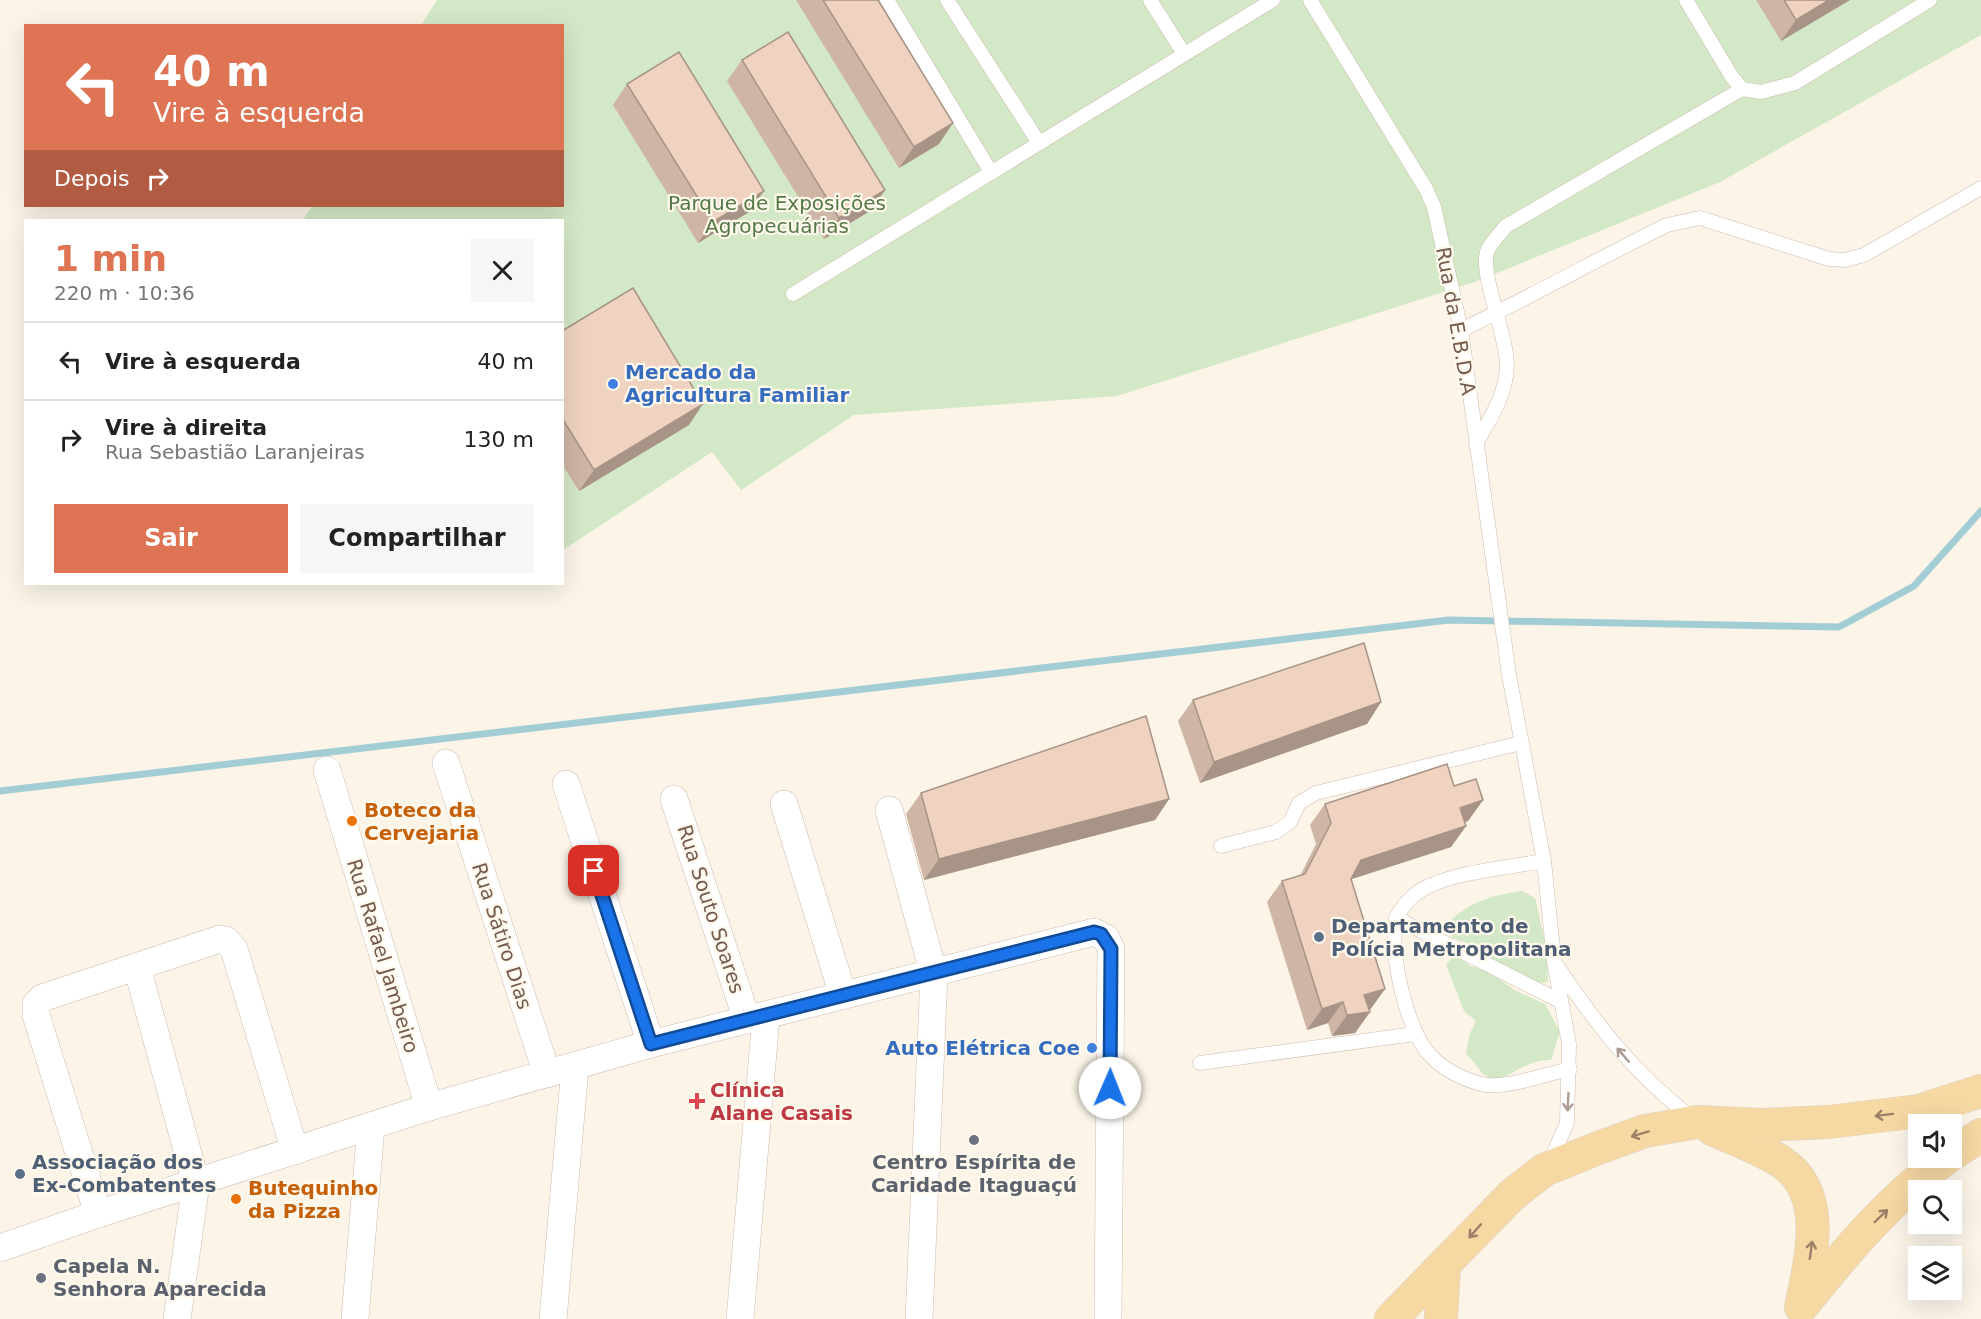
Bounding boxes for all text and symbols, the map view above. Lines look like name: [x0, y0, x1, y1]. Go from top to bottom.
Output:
text: 40 m: [153, 47, 270, 96]
icon: left: [54, 48, 132, 126]
text: Vire à esquerda: [153, 97, 365, 128]
icon: right: [141, 162, 174, 195]
text: Depois: [54, 166, 129, 191]
park label: Parque de Exposições Agropecuárias: [668, 191, 886, 238]
text: 1 min: [54, 238, 167, 279]
button: close: [471, 239, 534, 302]
street label: Rua da E.B.D.A: [1431, 245, 1481, 397]
text: 220 m · 10:36: [54, 281, 195, 305]
icon: left: [54, 345, 87, 378]
text: Vire à esquerda: [105, 349, 301, 374]
text: 40 m: [478, 349, 534, 374]
place label: Mercado da Agricultura Familiar: [625, 360, 849, 407]
marker: Mercado da Agricultura Familiar: [606, 377, 620, 391]
text: Vire à direita: [105, 415, 267, 440]
icon: right: [54, 423, 87, 456]
text: 130 m: [464, 427, 534, 452]
text: Rua Sebastião Laranjeiras: [105, 440, 365, 464]
button: Sair: [54, 504, 288, 573]
button: Compartilhar: [300, 504, 534, 573]
place label: Boteco da Cervejaria: [364, 798, 479, 845]
marker: Boteco da Cervejaria: [345, 814, 359, 828]
street label: Rua Souto Soares: [672, 822, 750, 996]
pin: [568, 845, 619, 896]
icon: arrive: [577, 854, 610, 887]
street label: Rua Rafael Jambeiro: [342, 856, 424, 1056]
street label: Rua Sátiro Dias: [467, 860, 537, 1012]
place label: Departamento de Polícia Metropolitana: [1331, 914, 1571, 961]
marker: Departamento de Polícia Metropolitana: [1312, 930, 1326, 944]
place label: Auto Elétrica Coe: [885, 1036, 1080, 1060]
marker: Auto Elétrica Coe: [1085, 1041, 1099, 1055]
one-way arrow: [1616, 1048, 1630, 1063]
position arrow: [1078, 1056, 1142, 1120]
place label: Clínica Alane Casais: [710, 1078, 853, 1125]
marker: Clínica Alane Casais: [688, 1092, 706, 1110]
one-way arrow: [1562, 1092, 1573, 1112]
one-way arrow: [1875, 1110, 1894, 1121]
map controls: [1908, 1114, 1962, 1300]
button: sound: [1908, 1114, 1962, 1168]
one-way arrow: [1631, 1129, 1650, 1140]
marker: Centro Espírita de Caridade Itaguaçú: [967, 1133, 981, 1147]
place label: Associação dos Ex-Combatentes: [32, 1150, 216, 1197]
place label: Centro Espírita de Caridade Itaguaçú: [871, 1150, 1077, 1197]
marker: Associação dos Ex-Combatentes: [13, 1167, 27, 1181]
place label: Butequinho da Pizza: [248, 1176, 378, 1223]
button: search: [1908, 1180, 1962, 1234]
marker: Butequinho da Pizza: [229, 1192, 243, 1206]
one-way arrow: [1873, 1208, 1888, 1223]
one-way arrow: [1468, 1223, 1482, 1238]
one-way arrow: [1806, 1240, 1817, 1260]
button: layers: [1908, 1246, 1962, 1300]
place label: Capela N. Senhora Aparecida: [53, 1254, 267, 1301]
marker: Capela N. Senhora Aparecida: [34, 1271, 48, 1285]

